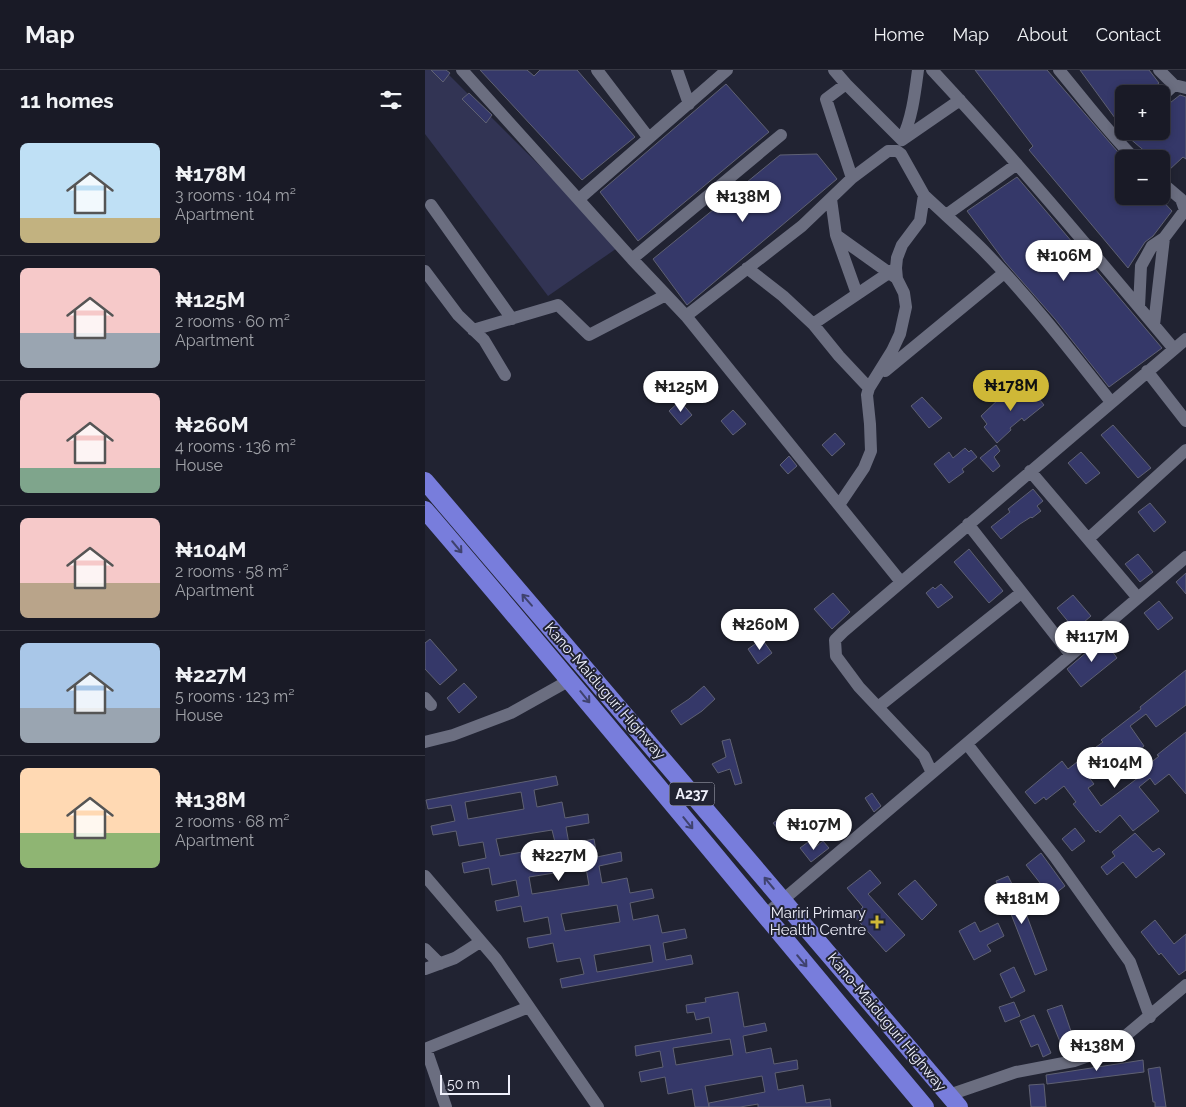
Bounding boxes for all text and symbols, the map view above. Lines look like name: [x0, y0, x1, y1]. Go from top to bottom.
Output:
text: Map: [25, 20, 75, 49]
text: Home: [873, 24, 924, 45]
text: Map: [952, 24, 989, 45]
text: About: [1017, 24, 1068, 45]
text: Contact: [1096, 24, 1161, 45]
map controls: [1115, 85, 1170, 205]
button: +: [1115, 85, 1170, 140]
icon: filters: [377, 86, 405, 114]
text: 11 homes: [20, 88, 114, 113]
button: −: [1115, 150, 1170, 205]
text: ₦178M: [175, 161, 246, 186]
icon: home: [60, 163, 120, 223]
pin: ₦138M: [708, 180, 778, 223]
text: 3 rooms · 104 m²: [175, 186, 296, 205]
text: ₦138M: [716, 187, 770, 206]
text: Apartment: [175, 205, 254, 224]
pin: ₦106M: [1029, 240, 1099, 282]
text: ₦106M: [1036, 246, 1092, 265]
text: ₦125M: [175, 287, 245, 312]
icon: home: [60, 288, 120, 348]
text: 2 rooms · 60 m²: [175, 312, 290, 331]
text: Apartment: [175, 331, 254, 350]
pin: ₦125M: [646, 370, 716, 413]
pin: ₦178M: [976, 370, 1046, 412]
text: ₦178M: [984, 376, 1038, 395]
text: ₦125M: [654, 377, 708, 396]
text: ₦260M: [175, 412, 249, 437]
icon: home: [60, 413, 120, 473]
text: 4 rooms · 136 m²: [175, 437, 296, 456]
text: House: [175, 456, 223, 475]
text: ₦104M: [175, 537, 247, 562]
icon: home: [60, 538, 120, 598]
one-way arrow: [451, 540, 462, 553]
text: 2 rooms · 58 m²: [175, 562, 289, 581]
text: Apartment: [175, 581, 254, 600]
one-way arrow: [521, 594, 532, 607]
pin: ₦260M: [725, 608, 795, 651]
text: ₦260M: [732, 615, 788, 634]
street label: Kano-Maiduguri Highway: [541, 619, 669, 763]
pin: ₦117M: [1057, 620, 1127, 663]
text: ₦117M: [1066, 627, 1118, 646]
text: ₦227M: [175, 662, 247, 687]
icon: home: [60, 663, 120, 723]
text: 5 rooms · 123 m²: [175, 687, 295, 706]
one-way arrow: [579, 690, 590, 703]
text: House: [175, 706, 223, 725]
pin: ₦104M: [1080, 746, 1150, 789]
text: ₦104M: [1088, 753, 1142, 772]
road number: A237: [669, 782, 715, 806]
text: ₦138M: [175, 787, 246, 812]
icon: home: [60, 788, 120, 848]
pin: ₦107M: [779, 808, 849, 851]
text: 2 rooms · 68 m²: [175, 812, 290, 831]
text: ₦107M: [787, 815, 841, 834]
one-way arrow: [682, 816, 693, 829]
text: Apartment: [175, 831, 254, 850]
pin: ₦227M: [524, 840, 594, 882]
text: ₦227M: [532, 846, 586, 865]
one-way arrow: [763, 877, 774, 890]
pin: ₦181M: [987, 882, 1057, 925]
text: ₦181M: [995, 889, 1049, 908]
place label: Mariri Primary Health Centre: [770, 904, 866, 939]
marker: Mariri Primary Health Centre: [870, 915, 884, 929]
street label: Kano-Maiduguri Highway: [824, 949, 950, 1095]
one-way arrow: [797, 955, 808, 968]
pin: ₦138M: [1062, 1030, 1132, 1072]
text: ₦138M: [1070, 1036, 1124, 1055]
scale bar: [440, 1072, 510, 1095]
text: 50 m: [447, 1076, 480, 1092]

